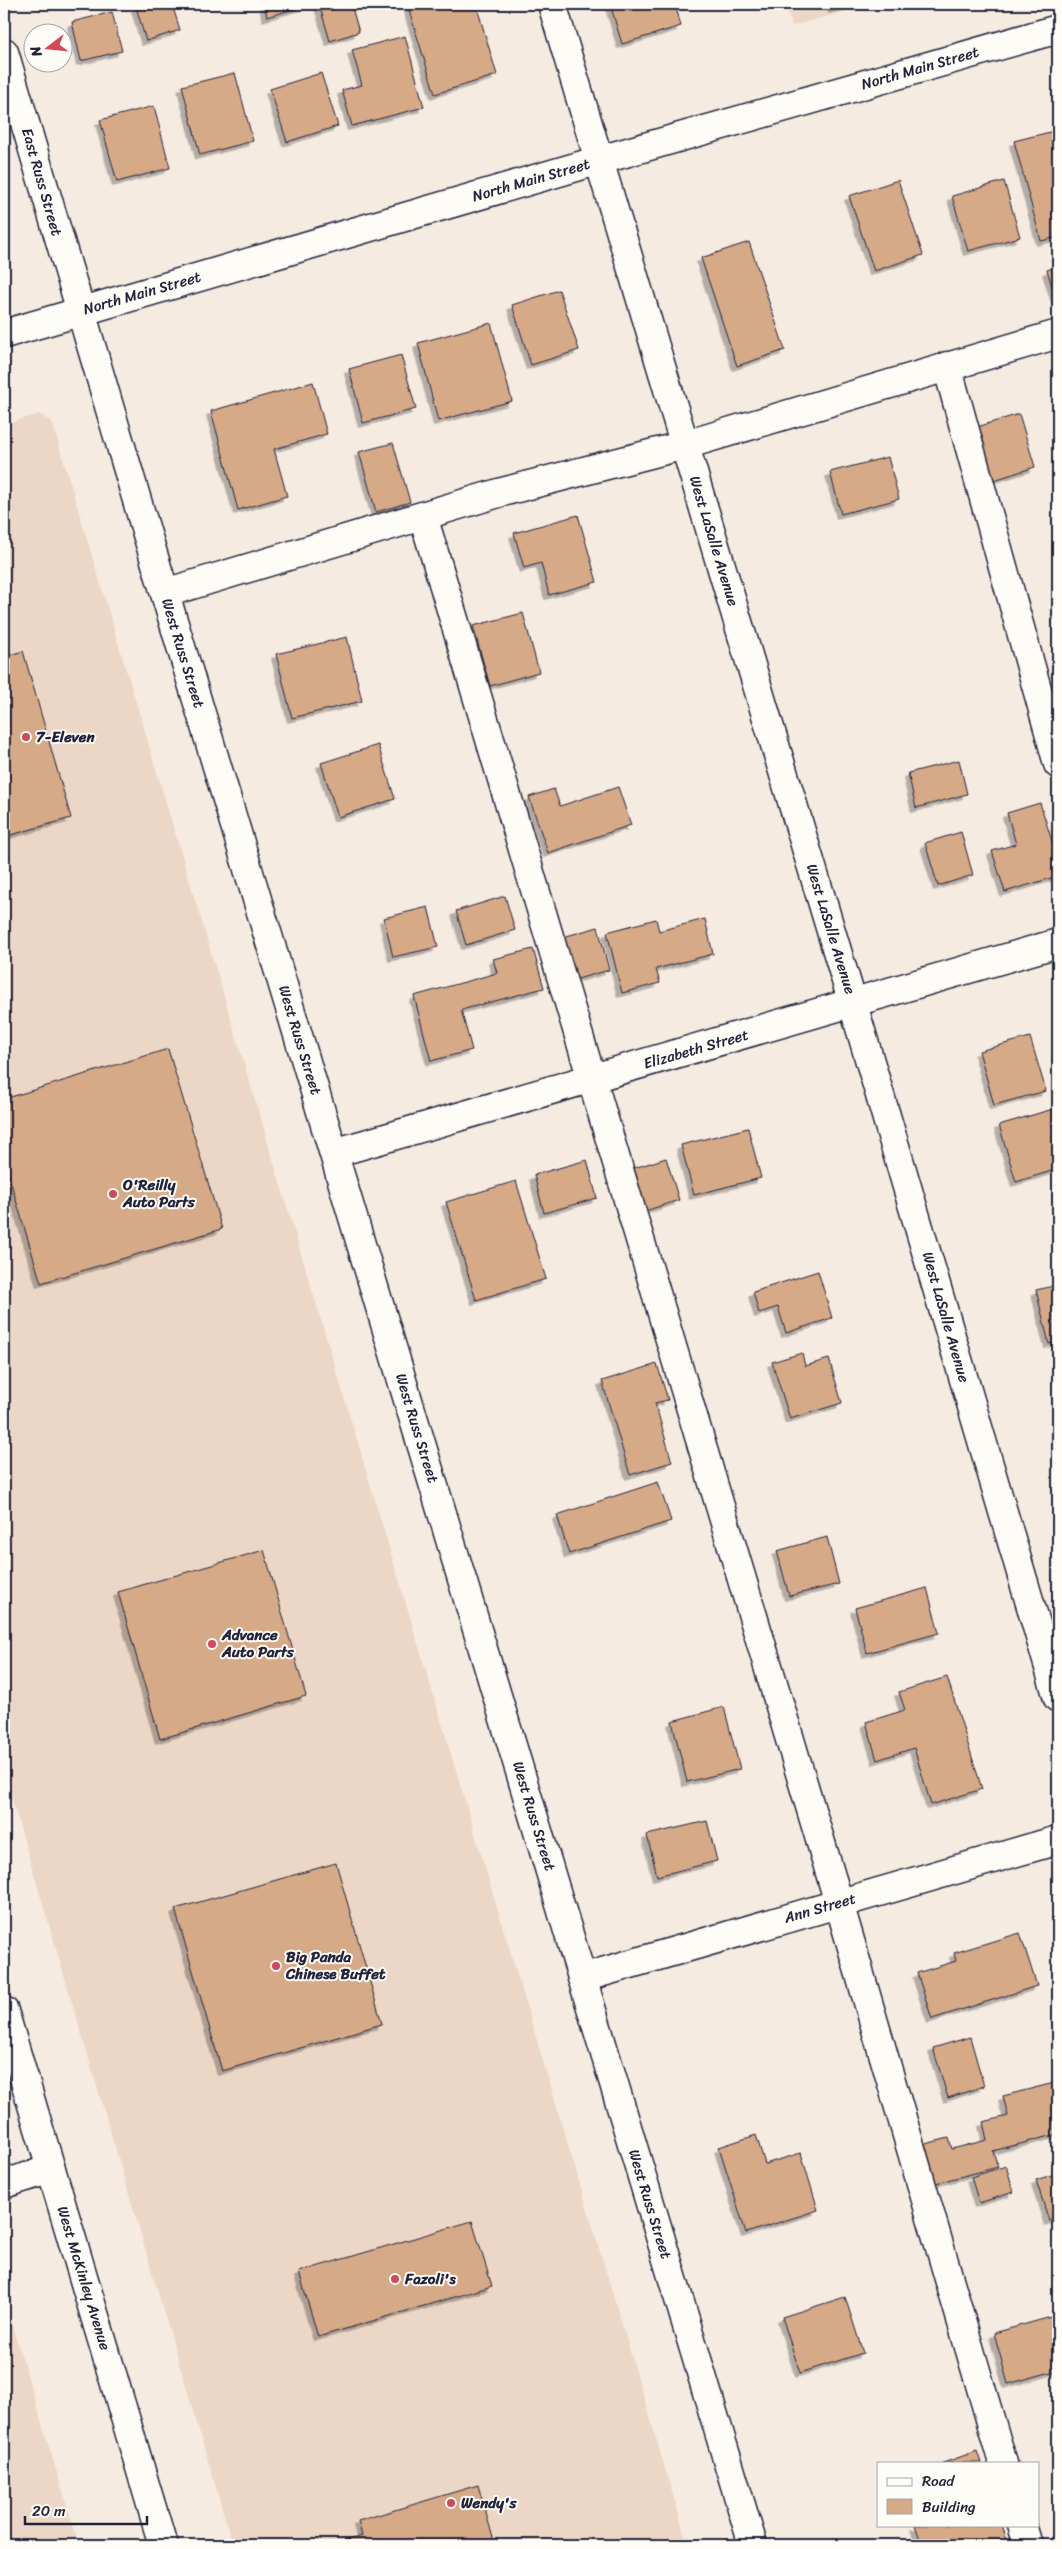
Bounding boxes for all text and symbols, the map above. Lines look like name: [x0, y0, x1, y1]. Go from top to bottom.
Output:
north arrow: [22, 22, 72, 72]
street label: North Main Street: [858, 39, 982, 97]
text: N: [23, 43, 50, 61]
street label: East Russ Street: [14, 125, 70, 240]
street label: North Main Street: [469, 151, 593, 209]
street label: North Main Street: [80, 264, 204, 322]
street label: West LaSalle Avenue: [682, 473, 746, 610]
street label: West Russ Street: [154, 595, 212, 711]
place label: 7-Eleven: [36, 724, 96, 750]
marker: 7-Eleven: [20, 731, 32, 743]
street label: West LaSalle Avenue: [799, 861, 863, 998]
street label: West Russ Street: [271, 982, 329, 1098]
street label: Elizabeth Street: [640, 1021, 752, 1076]
place label: O'Reilly Auto Parts: [122, 1172, 196, 1215]
marker: O'Reilly Auto Parts: [107, 1188, 119, 1200]
street label: West LaSalle Avenue: [915, 1248, 977, 1386]
street label: West Russ Street: [388, 1370, 446, 1486]
place label: Advance Auto Parts: [221, 1622, 295, 1665]
marker: Advance Auto Parts: [206, 1638, 218, 1650]
street label: West Russ Street: [505, 1758, 563, 1874]
street label: Ann Street: [780, 1885, 859, 1931]
place label: Big Panda Chinese Buffet: [285, 1944, 386, 1987]
marker: Big Panda Chinese Buffet: [270, 1960, 282, 1972]
street label: West Russ Street: [621, 2146, 679, 2262]
street label: West McKinley Avenue: [50, 2203, 118, 2354]
place label: Fazoli's: [404, 2266, 456, 2292]
marker: Fazoli's: [389, 2273, 401, 2285]
legend: [877, 2462, 1040, 2526]
text: Road: [922, 2468, 955, 2494]
place label: Wendy's: [461, 2490, 518, 2516]
scale bar: [25, 2494, 148, 2526]
text: Building: [922, 2494, 976, 2520]
marker: Wendy's: [445, 2497, 457, 2509]
text: 20 m: [32, 2498, 66, 2524]

